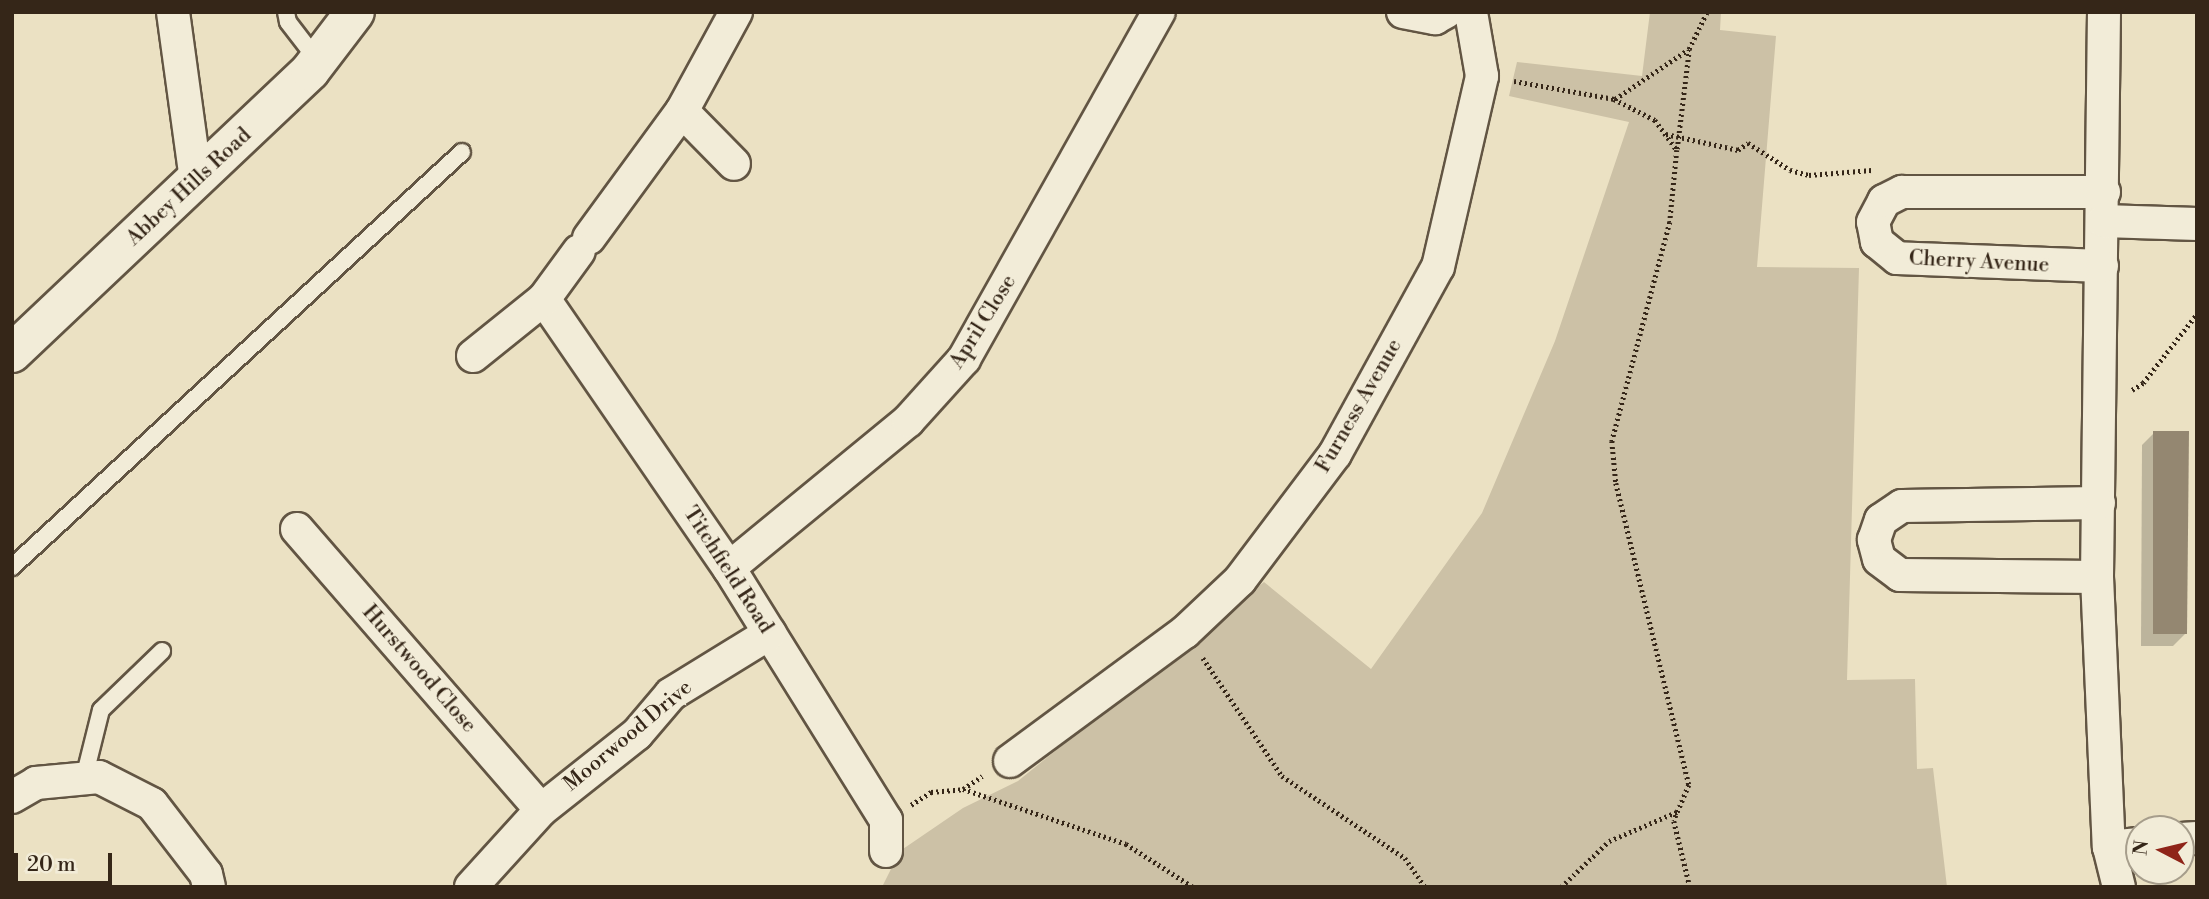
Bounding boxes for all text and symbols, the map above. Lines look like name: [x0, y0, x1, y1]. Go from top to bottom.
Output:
street label: Abbey Hills Road: [121, 123, 257, 251]
street label: Cherry Avenue: [1908, 246, 2050, 278]
street label: April Close: [944, 270, 1022, 374]
street label: Furness Avenue: [1311, 335, 1407, 477]
street label: Titchfield Road: [678, 502, 778, 638]
street label: Hurstwood Close: [357, 600, 481, 738]
street label: Moorwood Drive: [559, 675, 697, 797]
north arrow: [2125, 815, 2195, 885]
scale bar: [18, 839, 116, 883]
text: N: [2128, 839, 2154, 857]
text: 20 m: [27, 852, 76, 878]

